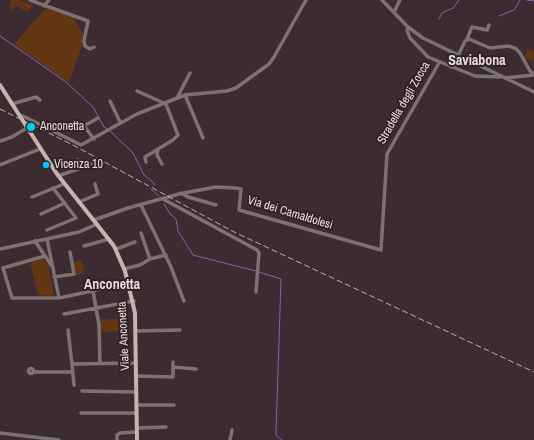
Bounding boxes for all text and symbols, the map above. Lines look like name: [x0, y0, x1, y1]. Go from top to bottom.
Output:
district label: Saviabona: [448, 53, 506, 69]
street label: Stradella degli Zocca: [375, 59, 433, 147]
place label: Anconetta: [40, 120, 84, 134]
marker: Anconetta: [25, 121, 37, 133]
place label: Vicenza 10: [54, 158, 103, 172]
marker: Vicenza 10: [41, 160, 51, 170]
street label: Via dei Camaldolesi: [246, 193, 334, 233]
district label: Anconetta: [84, 277, 140, 293]
street label: Viale Anconetta: [115, 301, 133, 371]

